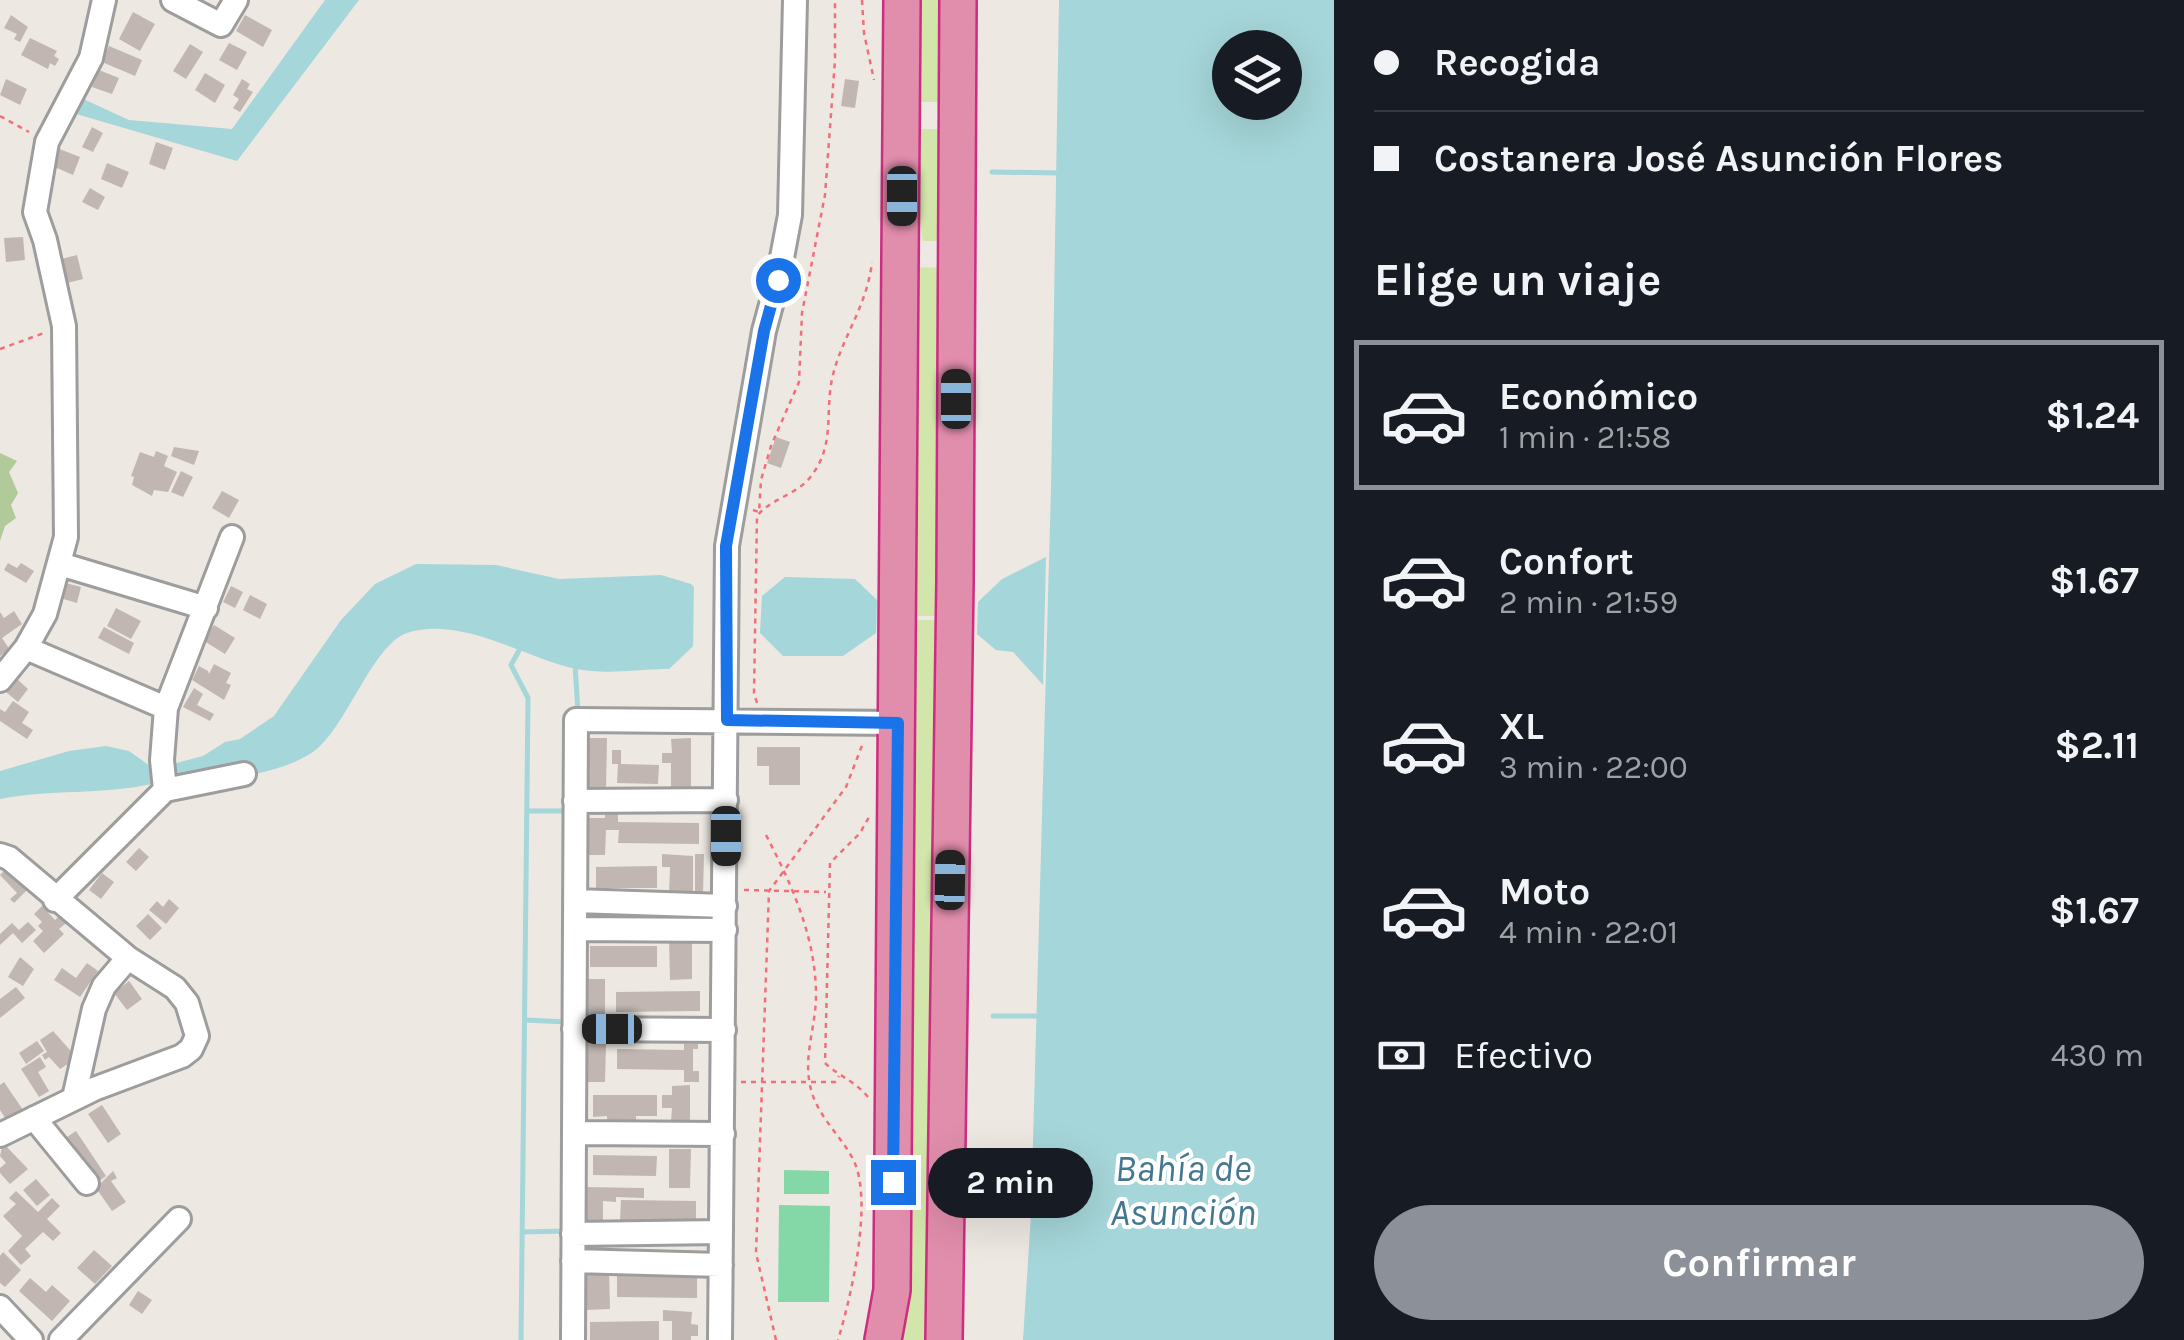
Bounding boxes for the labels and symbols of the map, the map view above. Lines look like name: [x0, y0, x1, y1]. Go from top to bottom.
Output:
car: [887, 166, 917, 226]
route start: [756, 258, 801, 303]
car: [941, 369, 971, 429]
car: [711, 806, 741, 866]
car: [934, 850, 966, 910]
car: [582, 1014, 642, 1044]
water label: Bahía de Asunción: [1110, 1146, 1256, 1235]
callout: 2 min: [928, 1147, 1093, 1217]
route end: [871, 1160, 916, 1205]

